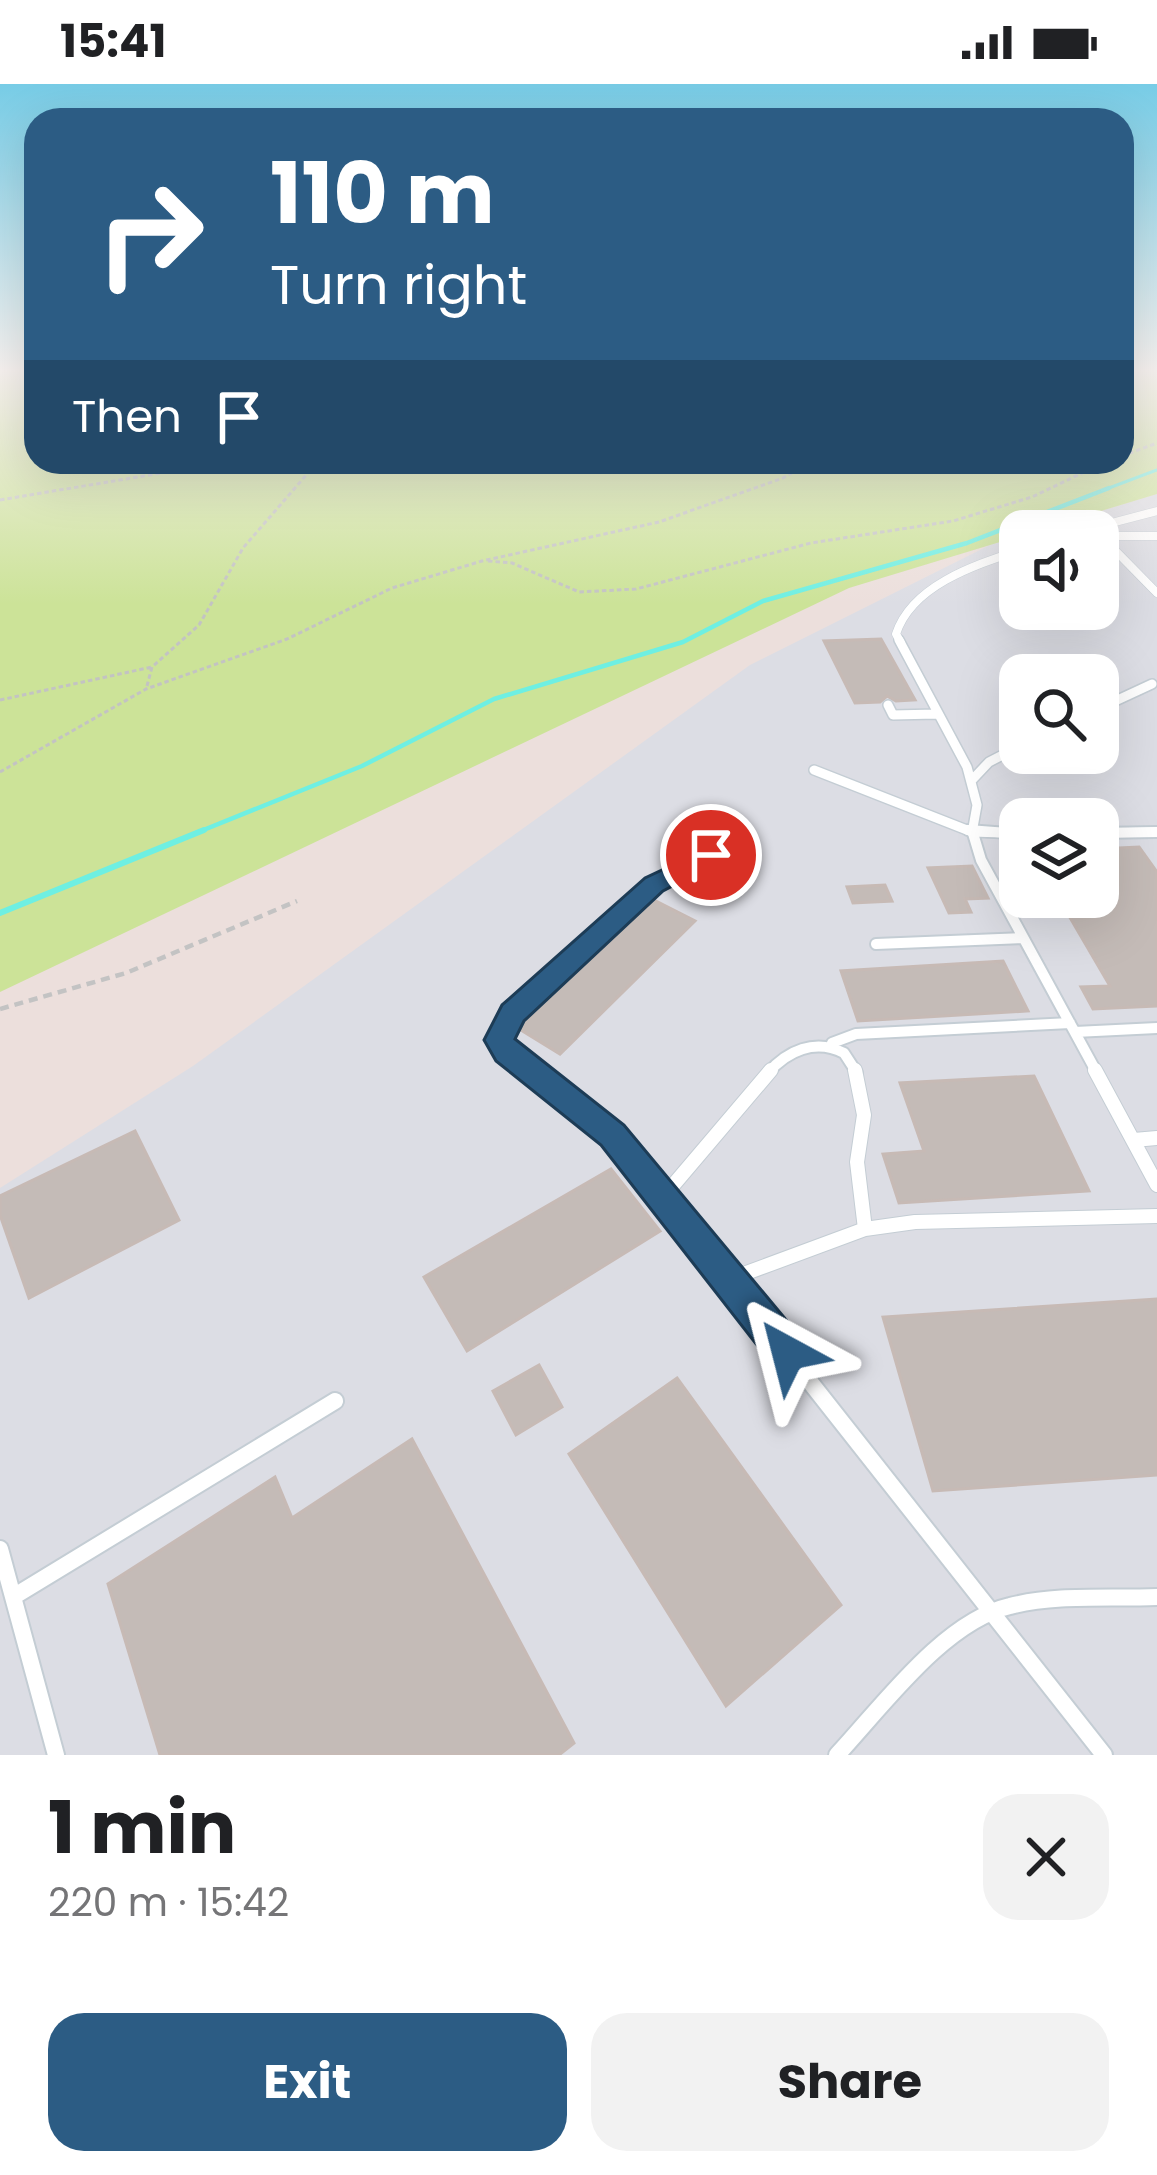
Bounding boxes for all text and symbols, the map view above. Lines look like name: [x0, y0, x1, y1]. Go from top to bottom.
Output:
text: 15:41: [60, 10, 166, 73]
text: 110 m: [270, 135, 495, 252]
icon: right: [72, 156, 228, 312]
text: Turn right: [270, 247, 527, 323]
icon: arrive: [206, 384, 272, 450]
text: Then: [72, 385, 182, 448]
map controls: [999, 510, 1119, 918]
button: sound: [999, 510, 1119, 630]
button: search: [999, 654, 1119, 774]
button: layers: [999, 798, 1119, 918]
pin: [660, 804, 762, 906]
icon: arrive: [678, 822, 744, 888]
position arrow: [725, 1290, 851, 1416]
text: 1 min: [48, 1777, 236, 1878]
button: close: [983, 1794, 1109, 1920]
text: 220 m · 15:42: [48, 1875, 289, 1930]
button: Exit: [48, 2013, 567, 2151]
button: Share: [591, 2013, 1109, 2151]

